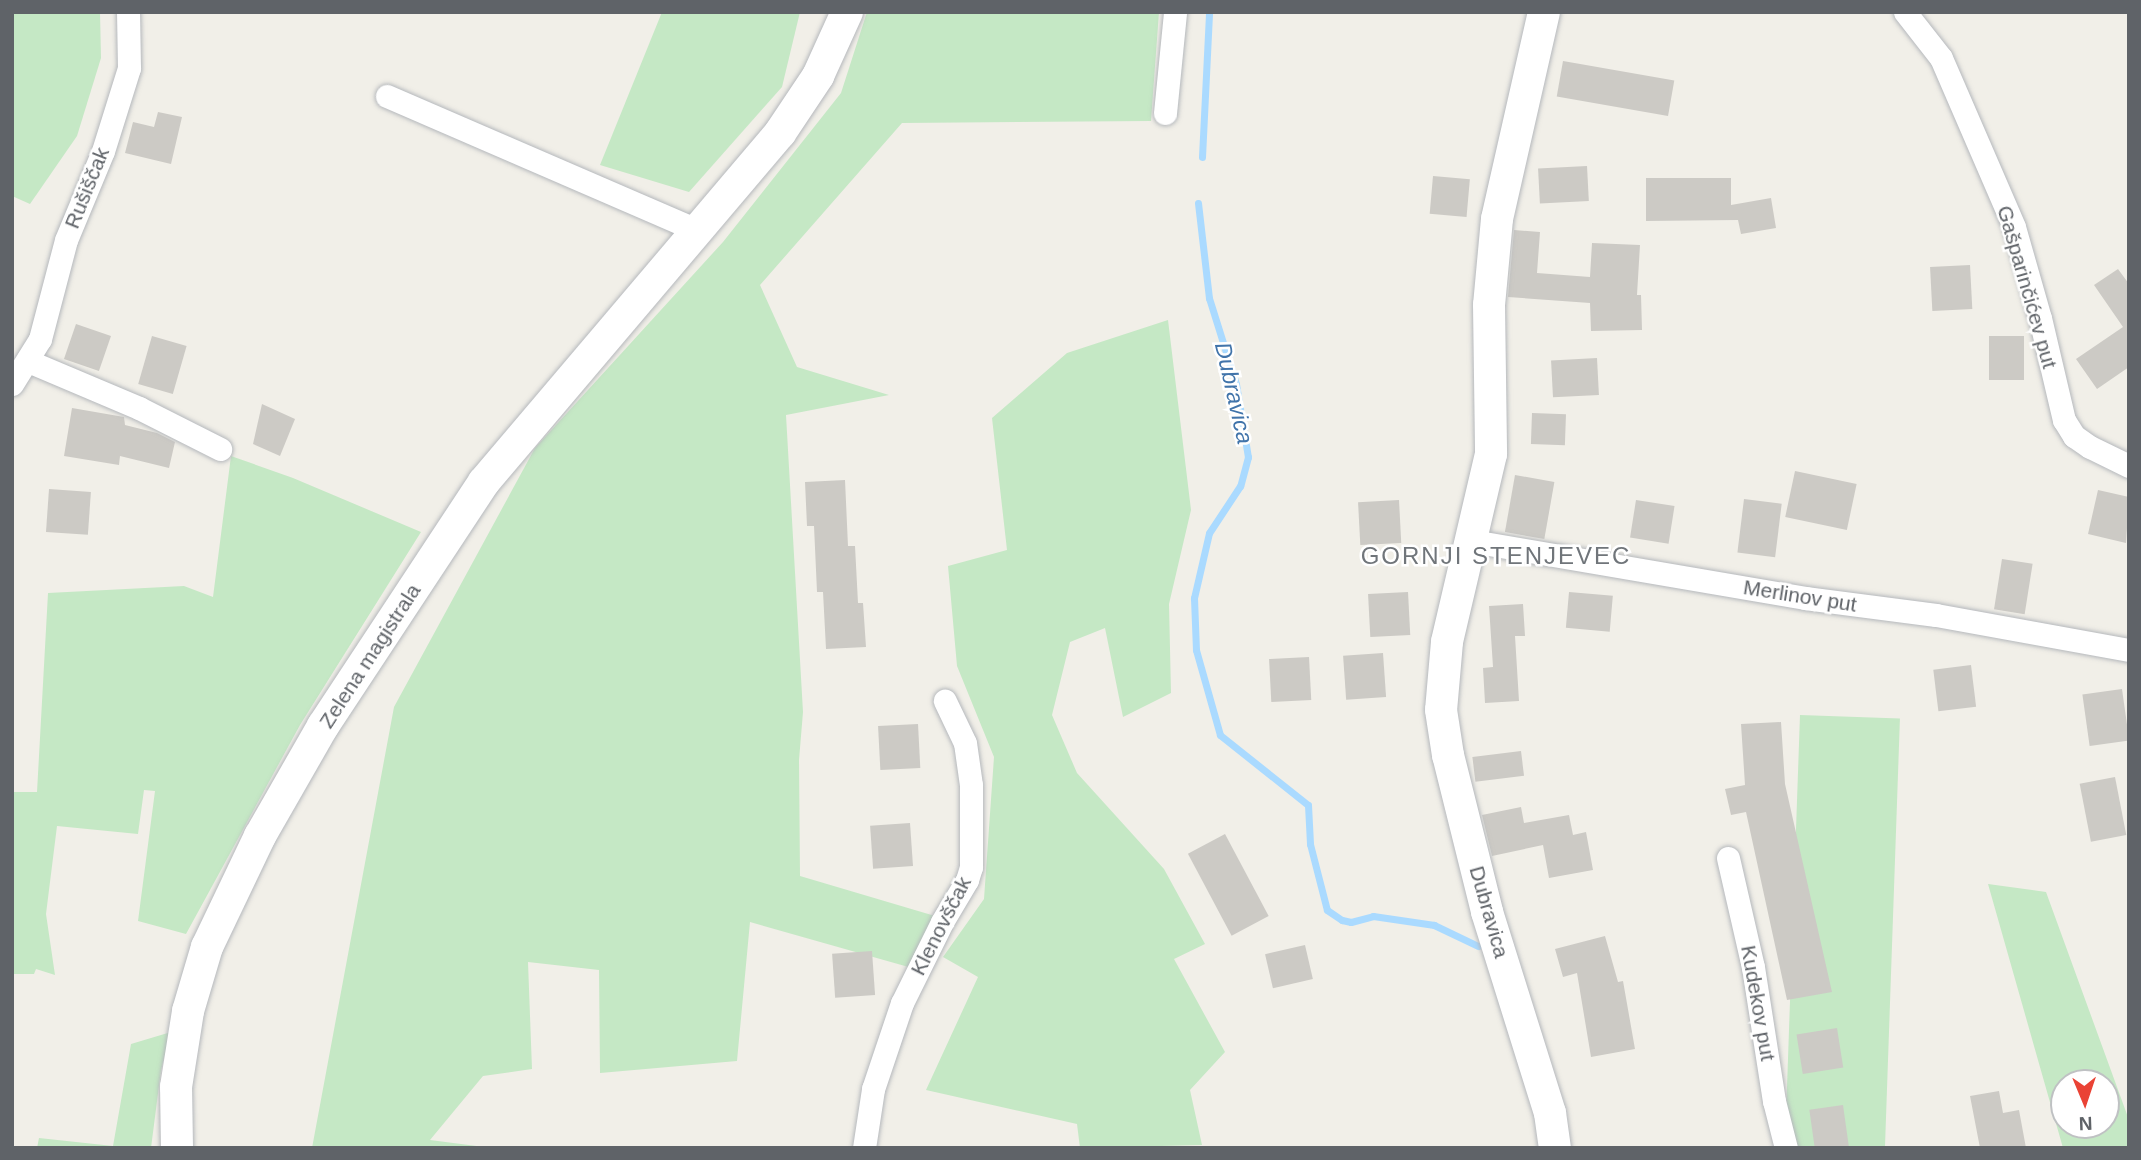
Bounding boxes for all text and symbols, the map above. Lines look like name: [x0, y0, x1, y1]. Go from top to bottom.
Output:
street label: Rušiščak: [59, 144, 115, 232]
street label: Gašparinčićev put: [1992, 203, 2062, 371]
water label: Dubravica: [1209, 339, 1259, 447]
district label: GORNJI STENJEVEC: [1363, 542, 1629, 570]
street label: Merlinov put: [1742, 575, 1858, 617]
street label: Zelena magistrala: [314, 579, 426, 733]
street label: Dubravica: [1464, 863, 1514, 961]
street label: Klenovščak: [905, 872, 977, 980]
street label: Kudekov put: [1735, 943, 1781, 1063]
north arrow: [2050, 1069, 2120, 1139]
text: N: [2078, 1113, 2093, 1134]

